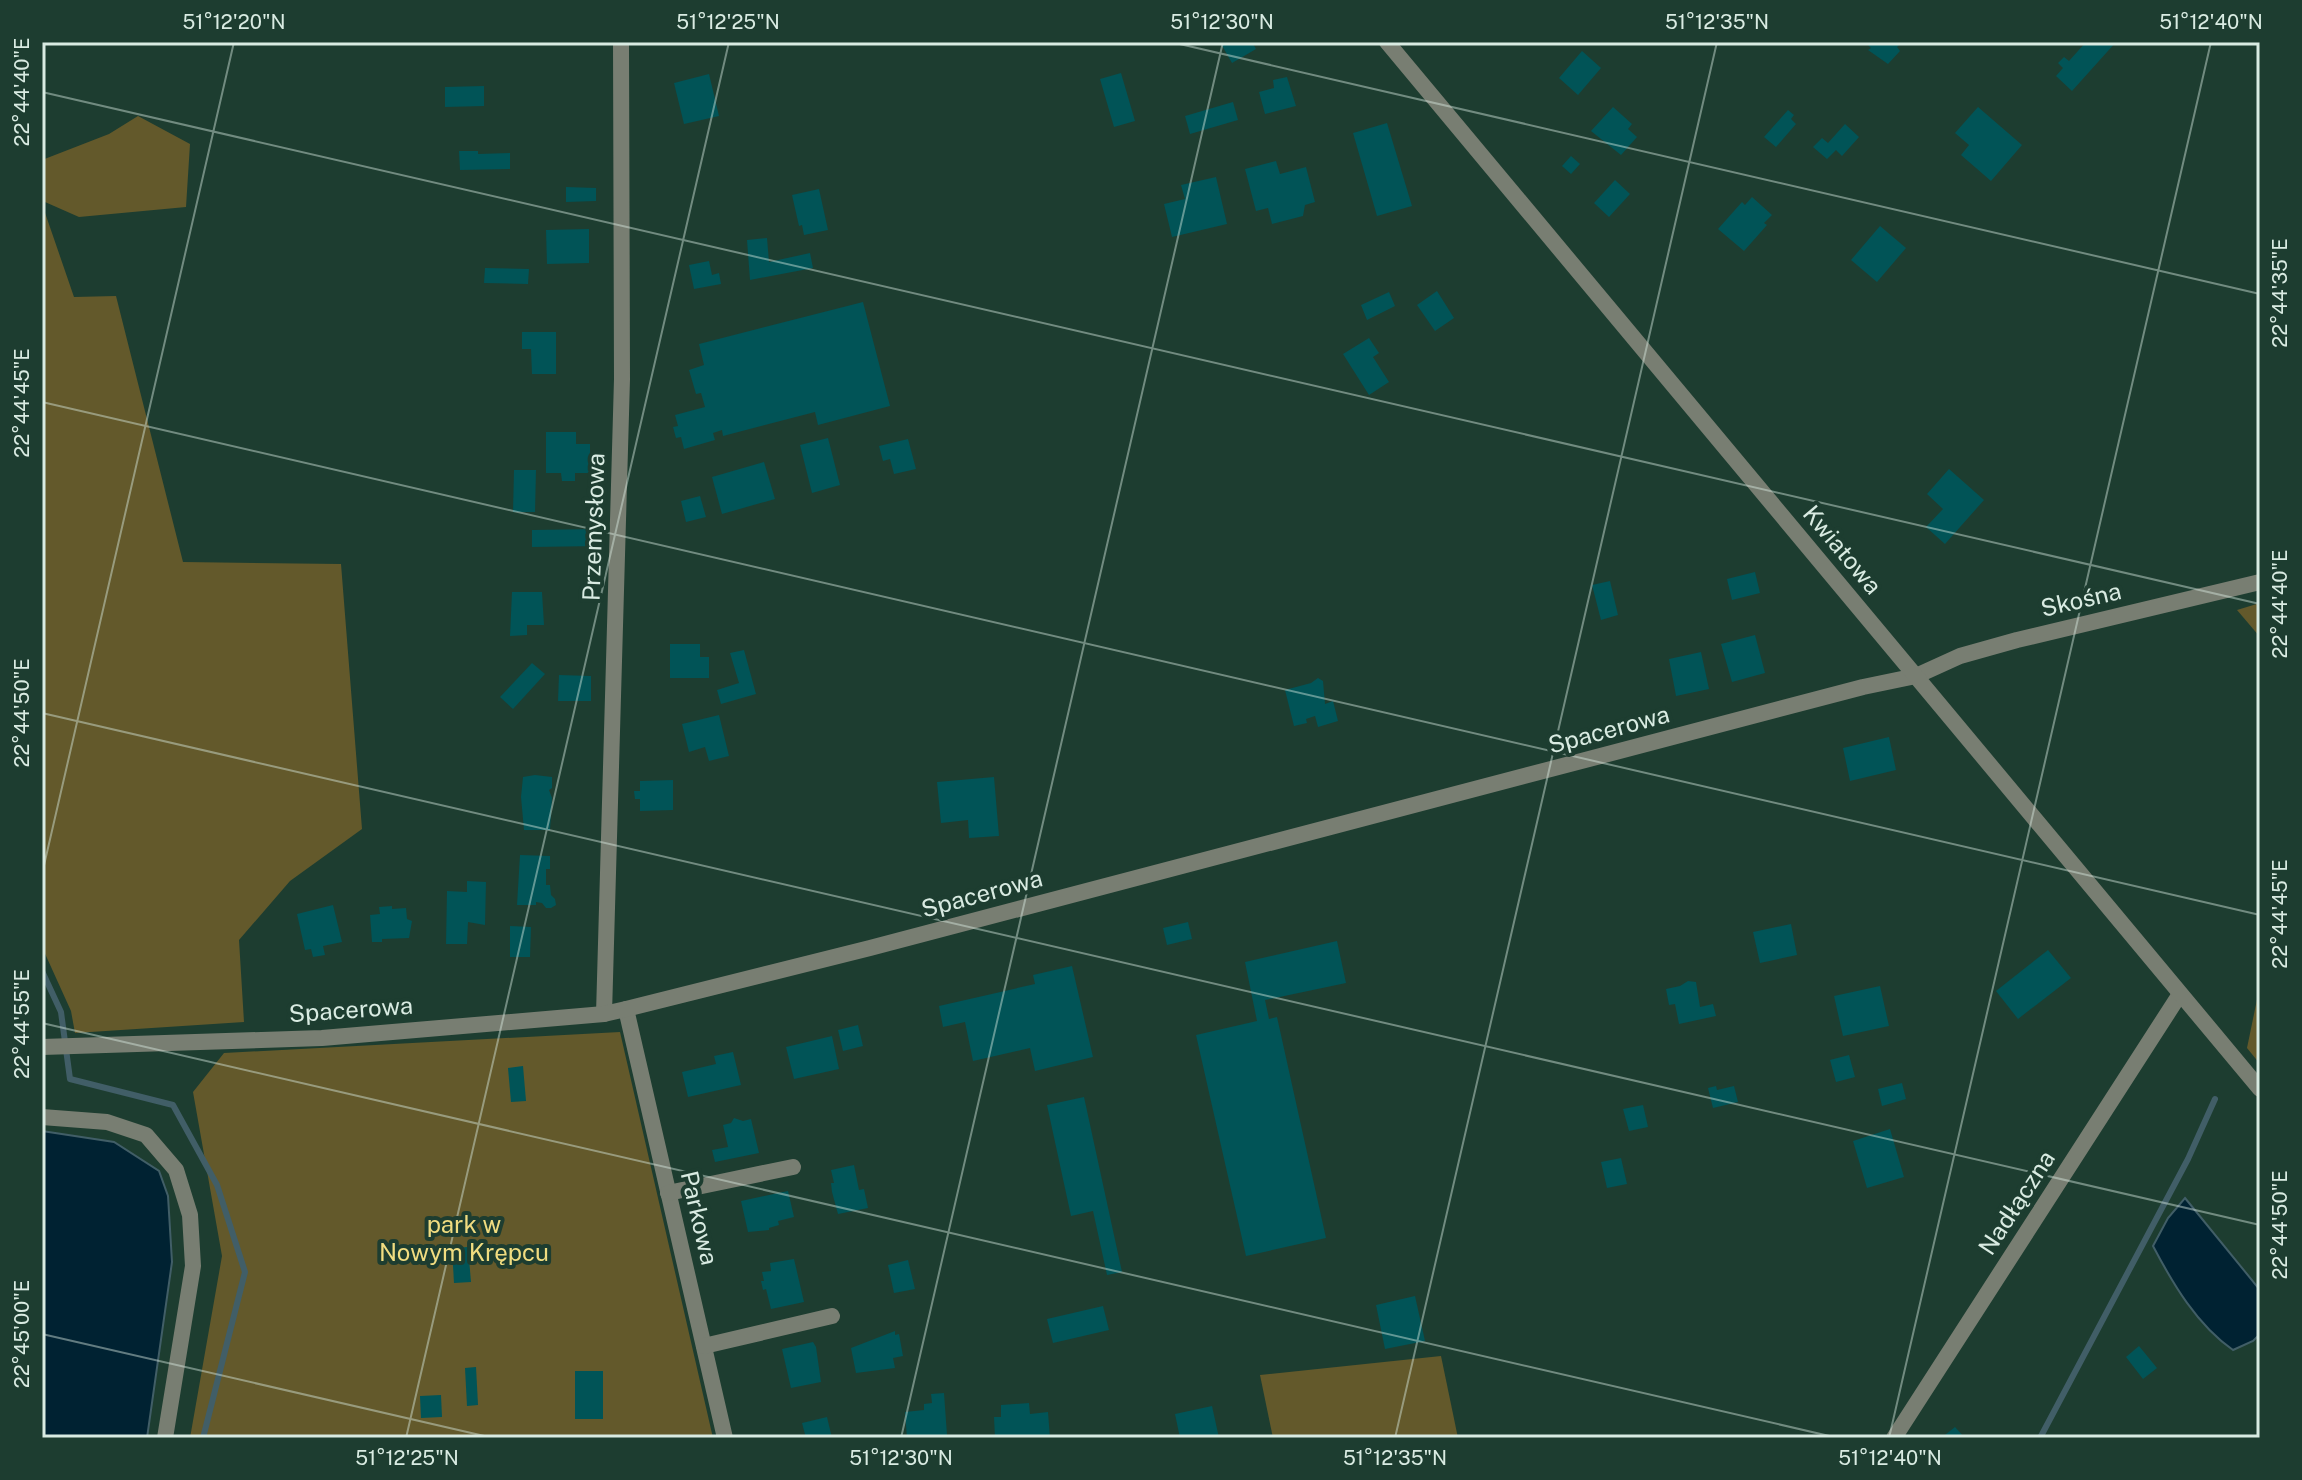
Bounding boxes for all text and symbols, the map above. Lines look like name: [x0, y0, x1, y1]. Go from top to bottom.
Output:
text: 51°12'20"N: [183, 10, 285, 34]
text: 51°12'25"N: [676, 10, 780, 34]
text: 51°12'30"N: [1170, 10, 1274, 34]
text: 51°12'35"N: [1665, 10, 1769, 34]
text: 51°12'40"N: [2159, 10, 2263, 34]
text: 22°44'40"E: [10, 38, 34, 146]
text: 22°44'35"E: [2268, 238, 2292, 348]
text: 22°44'45"E: [10, 348, 34, 458]
street label: Przemysłowa: [576, 453, 610, 601]
street label: Kwiatowa: [1798, 499, 1888, 599]
text: 22°44'40"E: [2268, 550, 2292, 658]
street label: Skośna: [2038, 576, 2124, 622]
text: 22°44'50"E: [10, 658, 34, 768]
street label: Spacerowa: [1545, 699, 1672, 759]
text: 22°44'45"E: [2268, 859, 2292, 969]
street label: Spacerowa: [918, 863, 1045, 923]
text: 22°44'55"E: [10, 969, 34, 1079]
street label: Spacerowa: [288, 991, 414, 1027]
street label: Nadłączna: [1972, 1145, 2060, 1260]
street label: Parkowa: [676, 1168, 724, 1268]
text: 22°44'50"E: [2268, 1170, 2292, 1280]
park label: park w Nowym Krępcu: [379, 1210, 549, 1266]
text: 22°45'00"E: [10, 1280, 34, 1388]
text: 51°12'25"N: [355, 1446, 459, 1470]
text: 51°12'30"N: [849, 1446, 953, 1470]
text: 51°12'35"N: [1343, 1446, 1447, 1470]
text: 51°12'40"N: [1838, 1446, 1942, 1470]

